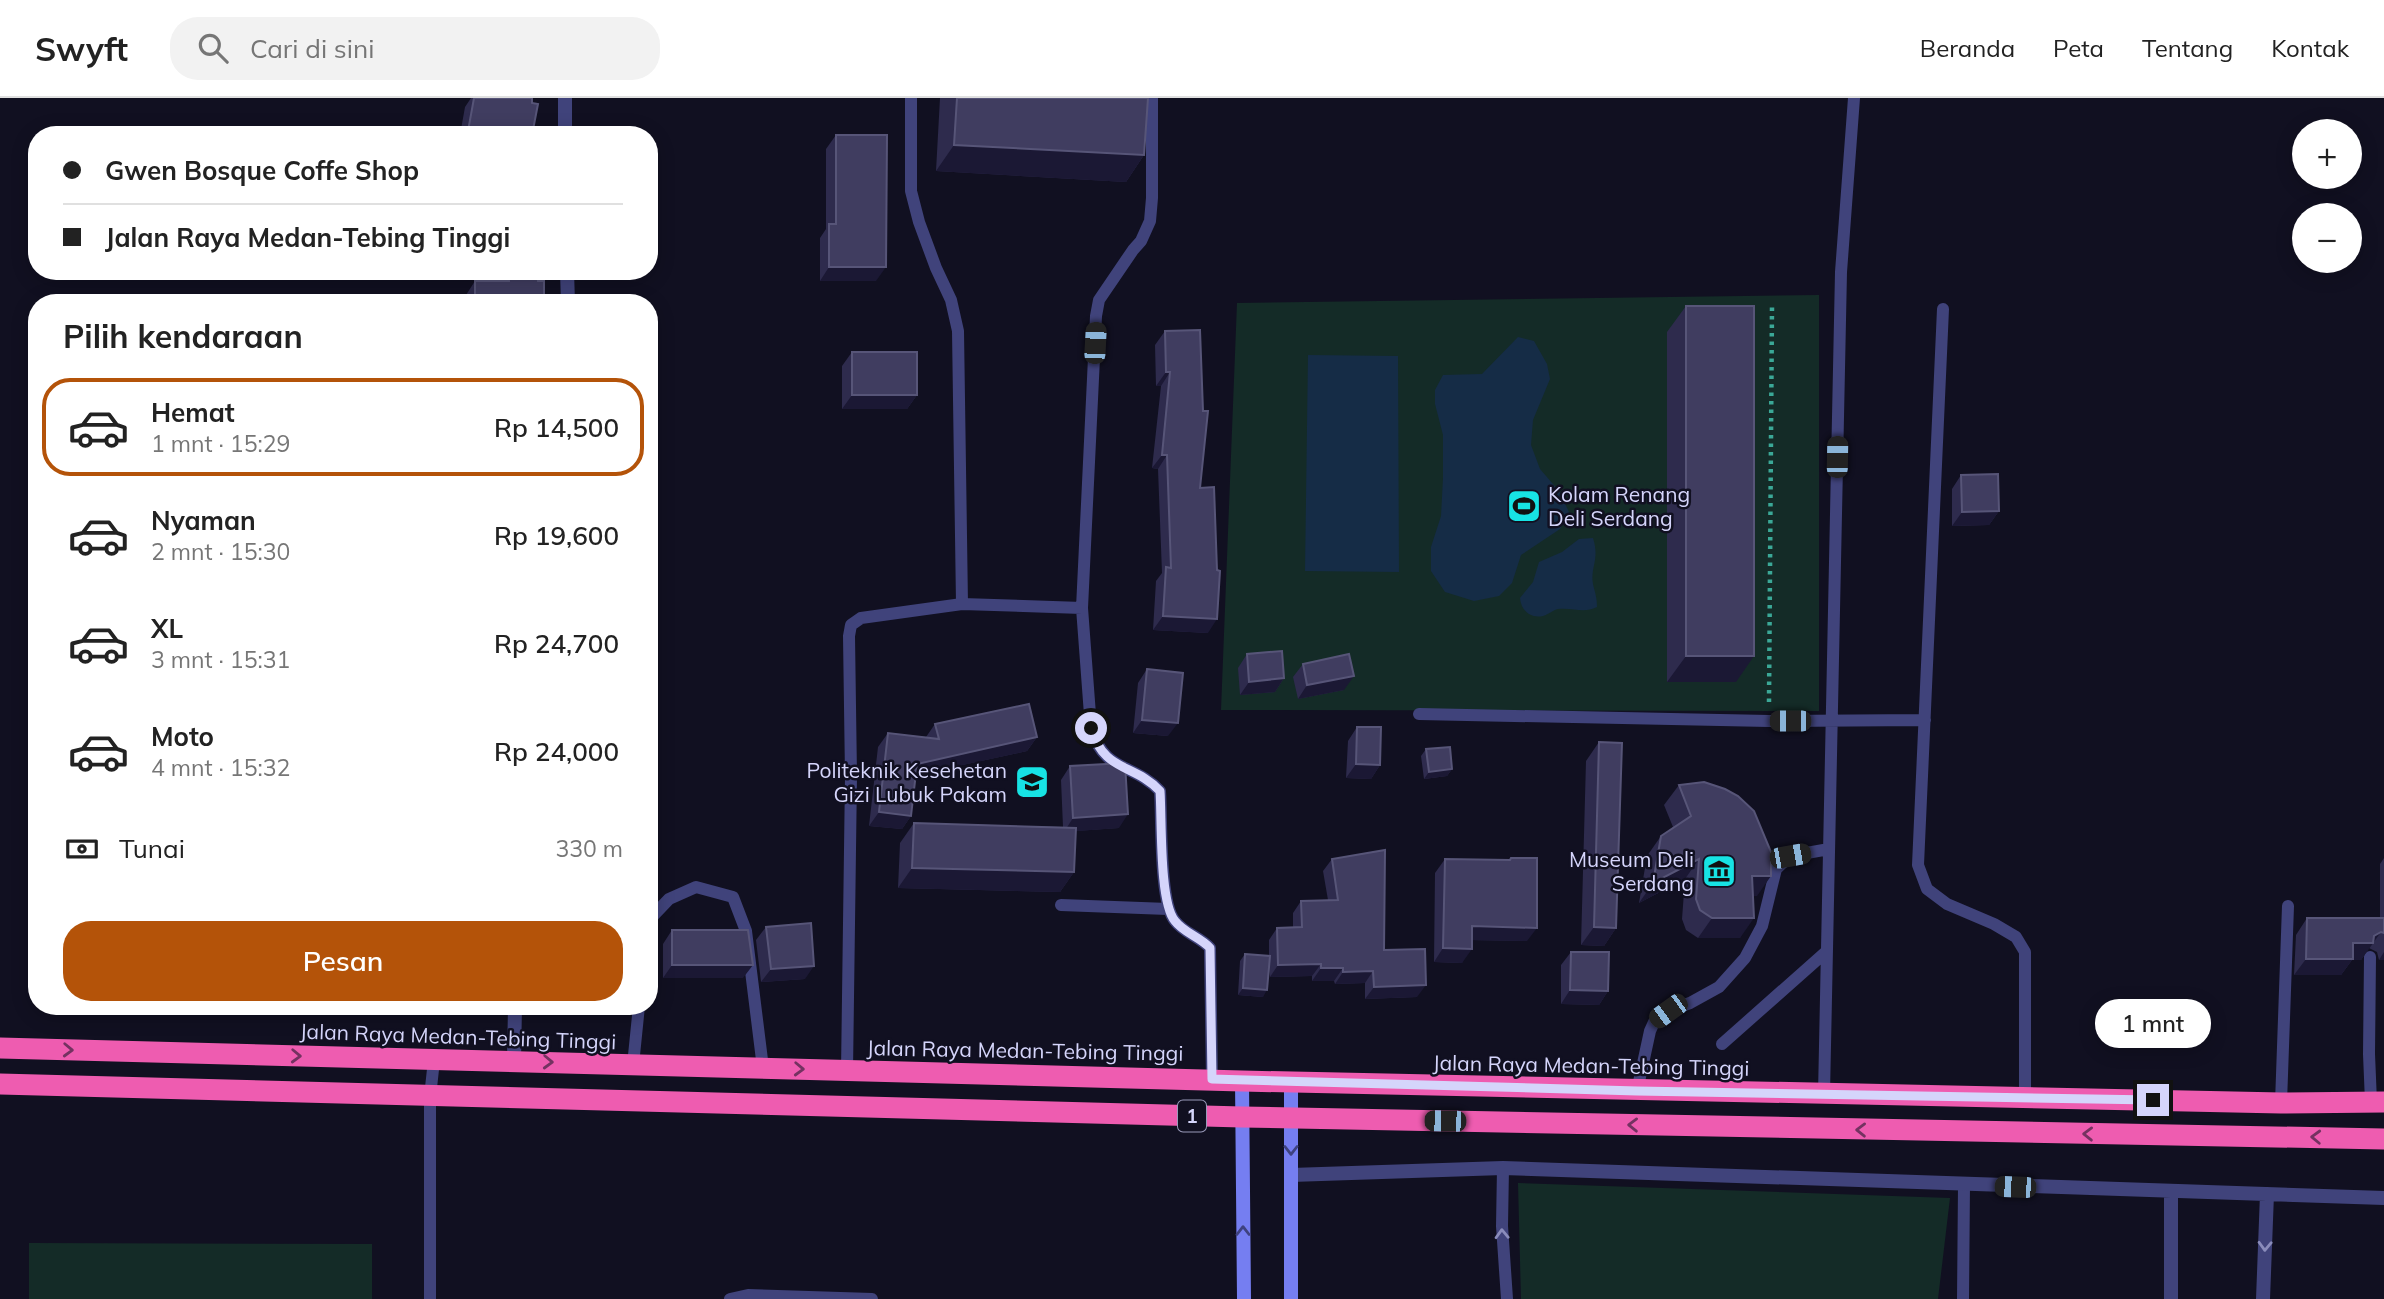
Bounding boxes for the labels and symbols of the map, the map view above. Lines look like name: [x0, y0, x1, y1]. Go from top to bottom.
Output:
car: [1084, 321, 1107, 365]
car: [1827, 436, 1848, 478]
place label: Kolam Renang Deli Serdang: [1548, 481, 1690, 531]
sports icon: Kolam Renang Deli Serdang: [1505, 487, 1543, 525]
car: [1770, 711, 1812, 732]
route start: [1075, 712, 1107, 744]
place label: Politeknik Kesehetan Gizi Lubuk Pakam: [806, 757, 1007, 807]
school or university icon: Politeknik Kesehetan Gizi Lubuk Pakam: [1013, 763, 1051, 801]
car: [1768, 842, 1813, 870]
place label: Museum Deli Serdang: [1569, 846, 1694, 896]
museum icon: Museum Deli Serdang: [1700, 852, 1738, 890]
car: [1645, 990, 1692, 1032]
callout: 1 mnt: [2095, 998, 2211, 1048]
street label: Jalan Raya Medan-Tebing Tinggi: [299, 1017, 617, 1055]
street label: Jalan Raya Medan-Tebing Tinggi: [866, 1034, 1184, 1066]
one-way arrow: [63, 1042, 74, 1057]
one-way arrow: [291, 1048, 301, 1064]
street label: Jalan Raya Medan-Tebing Tinggi: [1432, 1049, 1750, 1081]
one-way arrow: [542, 1055, 553, 1070]
one-way arrow: [794, 1062, 805, 1077]
route end: [2137, 1084, 2169, 1116]
road number: 1: [1178, 1100, 1206, 1132]
car: [1424, 1110, 1467, 1132]
one-way arrow: [1628, 1117, 1639, 1132]
one-way arrow: [1855, 1122, 1866, 1138]
one-way arrow: [2083, 1126, 2093, 1142]
one-way arrow: [2310, 1130, 2321, 1145]
one-way arrow: [1283, 1145, 1299, 1156]
car: [1994, 1176, 2037, 1198]
one-way arrow: [1235, 1225, 1251, 1236]
one-way arrow: [1495, 1228, 1510, 1239]
one-way arrow: [2258, 1241, 2273, 1252]

